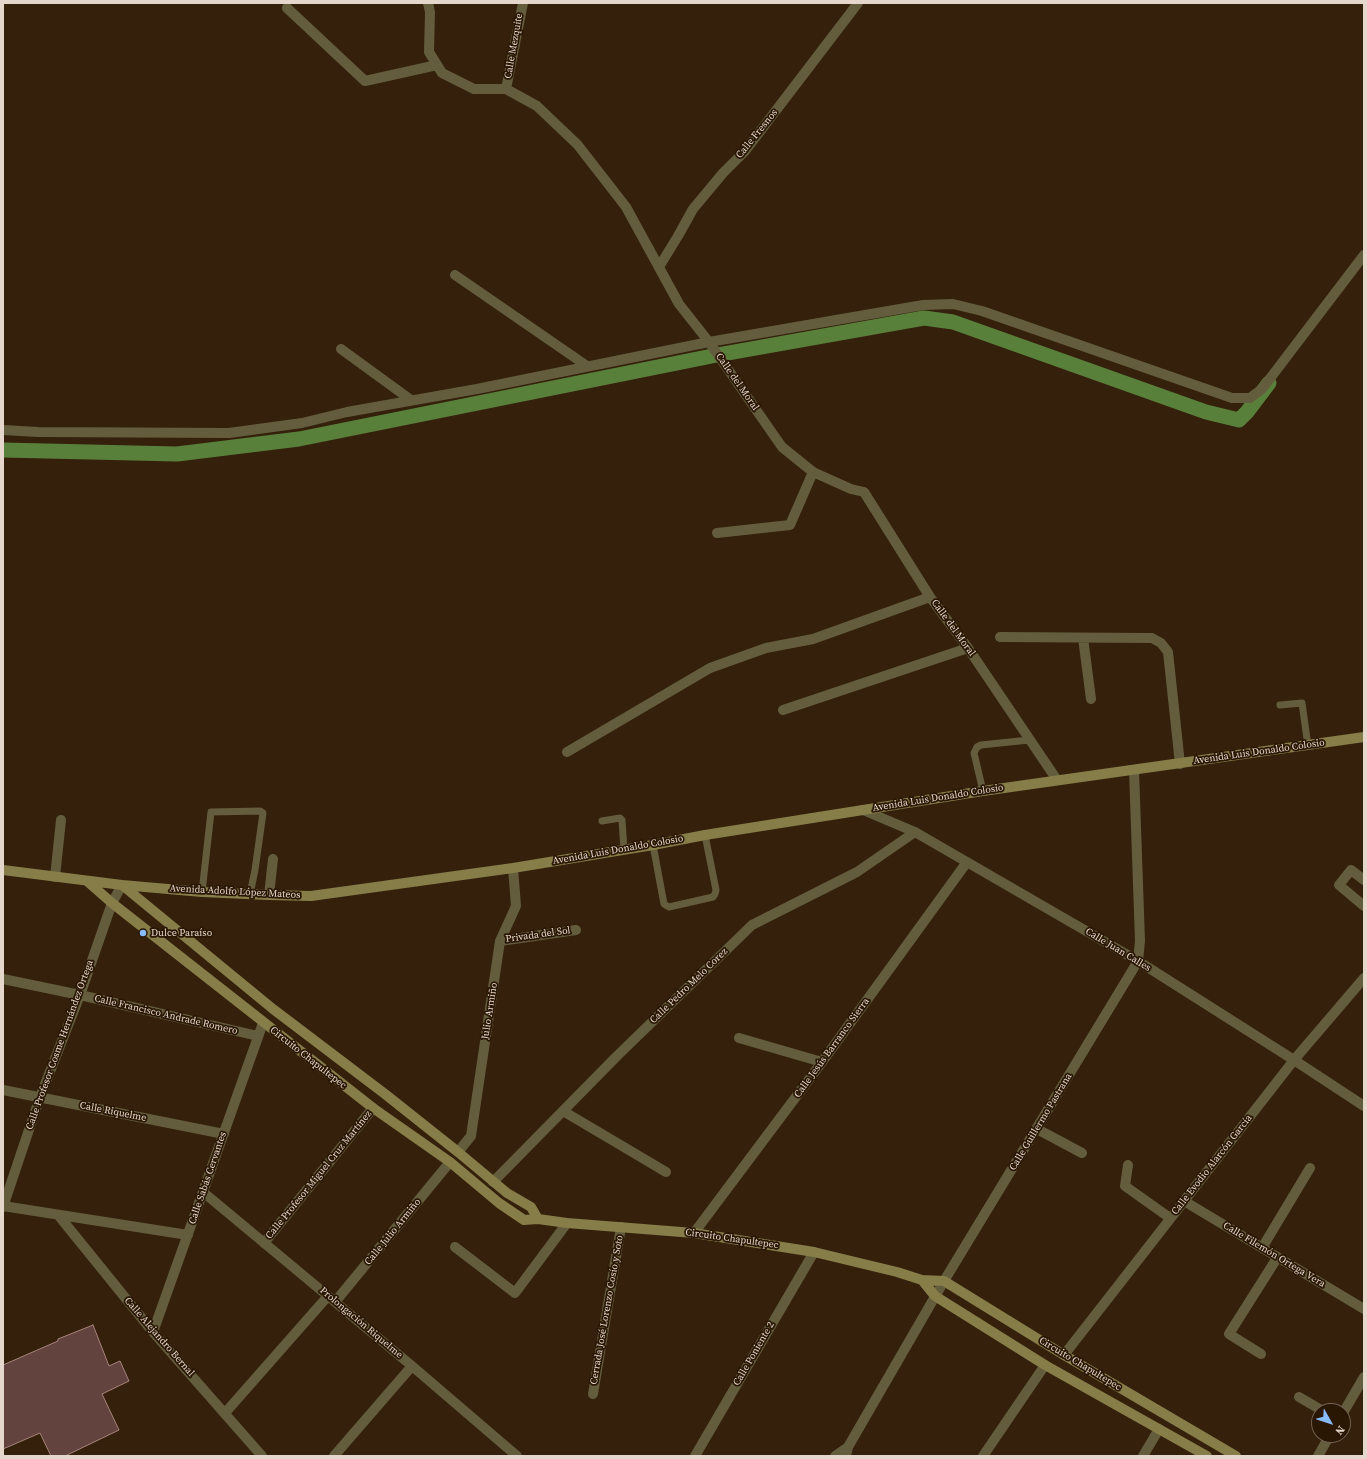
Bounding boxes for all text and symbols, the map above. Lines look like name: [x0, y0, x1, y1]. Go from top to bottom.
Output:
street label: Calle Mezquite: [502, 12, 526, 80]
street label: Calle Fresnos: [734, 107, 780, 161]
street label: Calle del Moral: [713, 351, 761, 413]
street label: Calle del Moral: [928, 597, 978, 659]
street label: Avenida Luis Donaldo Colosio: [1193, 737, 1325, 767]
street label: Avenida Luis Donaldo Colosio: [872, 782, 1004, 814]
street label: Avenida Luis Donaldo Colosio: [552, 833, 684, 867]
street label: Avenida Adolfo López Mateos: [169, 883, 301, 901]
street label: Privada del Sol: [505, 925, 571, 945]
street label: Calle Juan Calles: [1083, 926, 1153, 974]
place label: Dulce Paraíso: [151, 927, 212, 939]
marker: Dulce Paraíso: [138, 928, 148, 938]
street label: Calle Pedro Melo Corez: [648, 946, 730, 1026]
street label: Calle Profesor Cosme Hernández Ortega: [24, 959, 96, 1131]
street label: Julio Armiño: [480, 982, 500, 1040]
street label: Calle Francisco Andrade Romero: [93, 993, 239, 1037]
street label: Calle Jesús Barranco Sierra: [792, 996, 872, 1100]
street label: Circuito Chapultepec: [267, 1024, 349, 1092]
street label: Calle Guillermo Pastrana: [1007, 1071, 1075, 1173]
street label: Calle Riquelme: [79, 1100, 147, 1124]
street label: Calle Profesor Miguel Cruz Martínez: [263, 1108, 375, 1242]
street label: Calle Evodio Alarcón García: [1169, 1113, 1255, 1217]
street label: Calle Sabás Cervantes: [187, 1130, 229, 1226]
street label: Calle Julio Armiño: [362, 1196, 424, 1268]
street label: Calle Filemón Ortega Vera: [1221, 1220, 1327, 1290]
street label: Circuito Chapultepec: [685, 1227, 779, 1251]
street label: Cerrada José Lorenzo Cosío y Soto: [588, 1234, 626, 1386]
street label: Prolongación Riquelme: [317, 1285, 405, 1361]
street label: Calle Alejandro Bernal: [121, 1295, 197, 1379]
street label: Calle Poniente 2: [731, 1320, 777, 1388]
street label: Circuito Chapultepec: [1037, 1335, 1123, 1393]
north arrow: [1311, 1403, 1351, 1443]
text: N: [1332, 1422, 1348, 1438]

